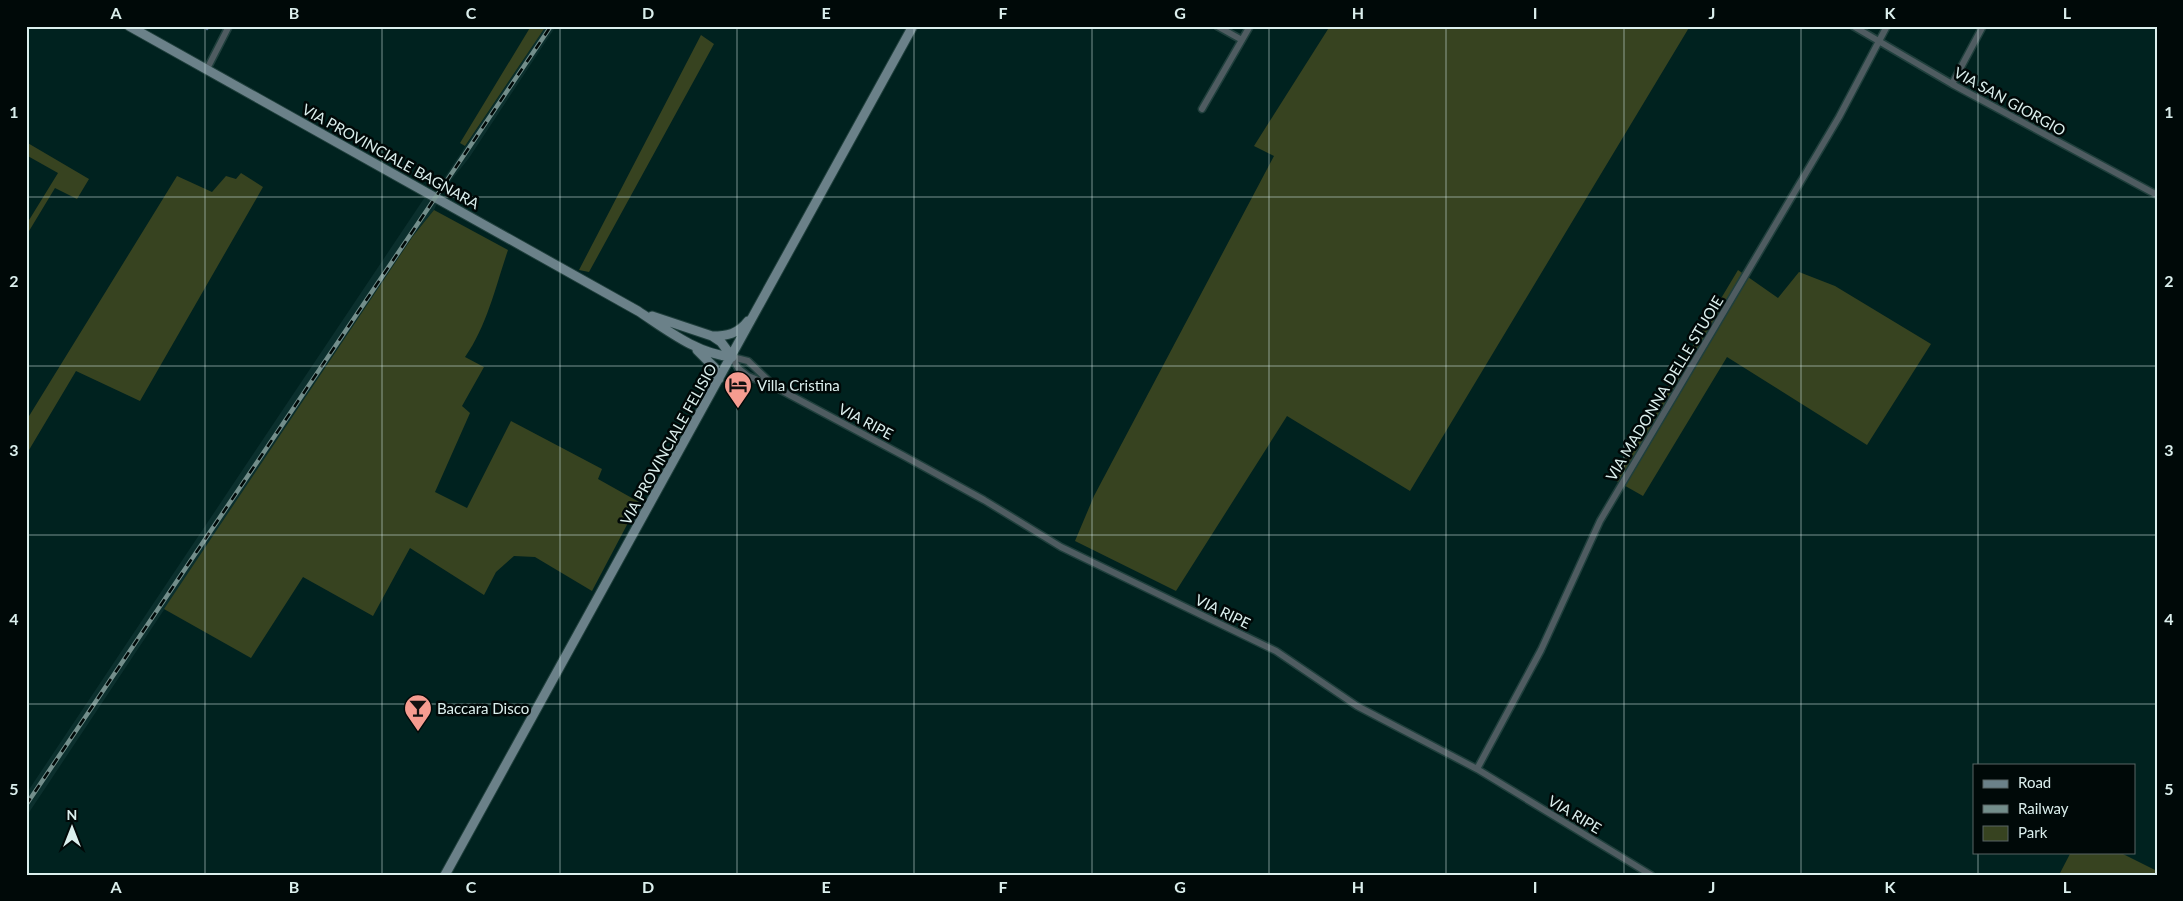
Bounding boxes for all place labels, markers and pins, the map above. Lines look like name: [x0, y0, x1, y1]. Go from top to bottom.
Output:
hotel icon: Villa Cristina: [723, 370, 753, 409]
place label: Villa Cristina: [757, 376, 840, 394]
bar icon: Baccara Disco: [403, 693, 433, 732]
place label: Baccara Disco: [437, 699, 529, 717]

